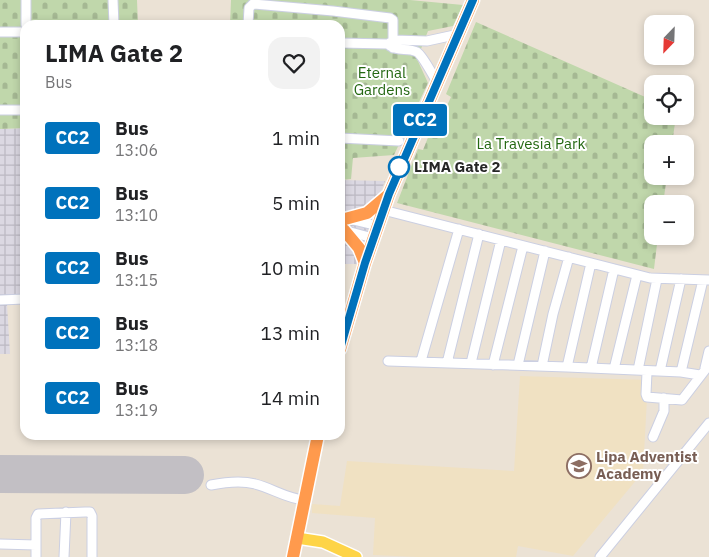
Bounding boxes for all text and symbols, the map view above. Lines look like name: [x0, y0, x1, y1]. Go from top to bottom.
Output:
north arrow: [644, 15, 694, 65]
map controls: [644, 15, 694, 245]
text: LIMA Gate 2: [45, 37, 183, 69]
button: heart: [268, 37, 320, 89]
park label: Eternal Gardens: [354, 63, 410, 99]
text: Bus: [45, 72, 72, 92]
button: locate: [644, 75, 694, 125]
line badge: CC2: [391, 104, 449, 136]
text: CC2: [403, 108, 437, 131]
text: Bus: [115, 116, 149, 140]
text: CC2: [55, 126, 90, 149]
text: 1 min: [272, 126, 320, 150]
park label: La Travesia Park: [477, 134, 585, 153]
button: +: [644, 135, 694, 185]
text: 13:06: [115, 140, 158, 160]
marker: LIMA Gate 2: [388, 156, 410, 178]
place label: LIMA Gate 2: [414, 157, 500, 176]
text: Bus: [115, 181, 149, 205]
text: CC2: [55, 191, 90, 214]
text: 5 min: [272, 191, 320, 215]
button: −: [644, 195, 694, 245]
text: 13:10: [115, 205, 158, 225]
text: Bus: [115, 246, 149, 270]
text: CC2: [55, 256, 90, 279]
text: 10 min: [261, 256, 320, 280]
text: 13:15: [115, 270, 158, 290]
text: Bus: [115, 311, 149, 335]
text: CC2: [55, 321, 90, 344]
text: 13 min: [261, 321, 320, 345]
text: 13:18: [115, 335, 158, 355]
text: Bus: [115, 376, 149, 400]
text: CC2: [55, 386, 90, 409]
text: 14 min: [261, 386, 320, 410]
text: 13:19: [115, 400, 158, 420]
place label: Lipa Adventist Academy: [596, 447, 698, 483]
school or university icon: Lipa Adventist Academy: [566, 453, 592, 479]

